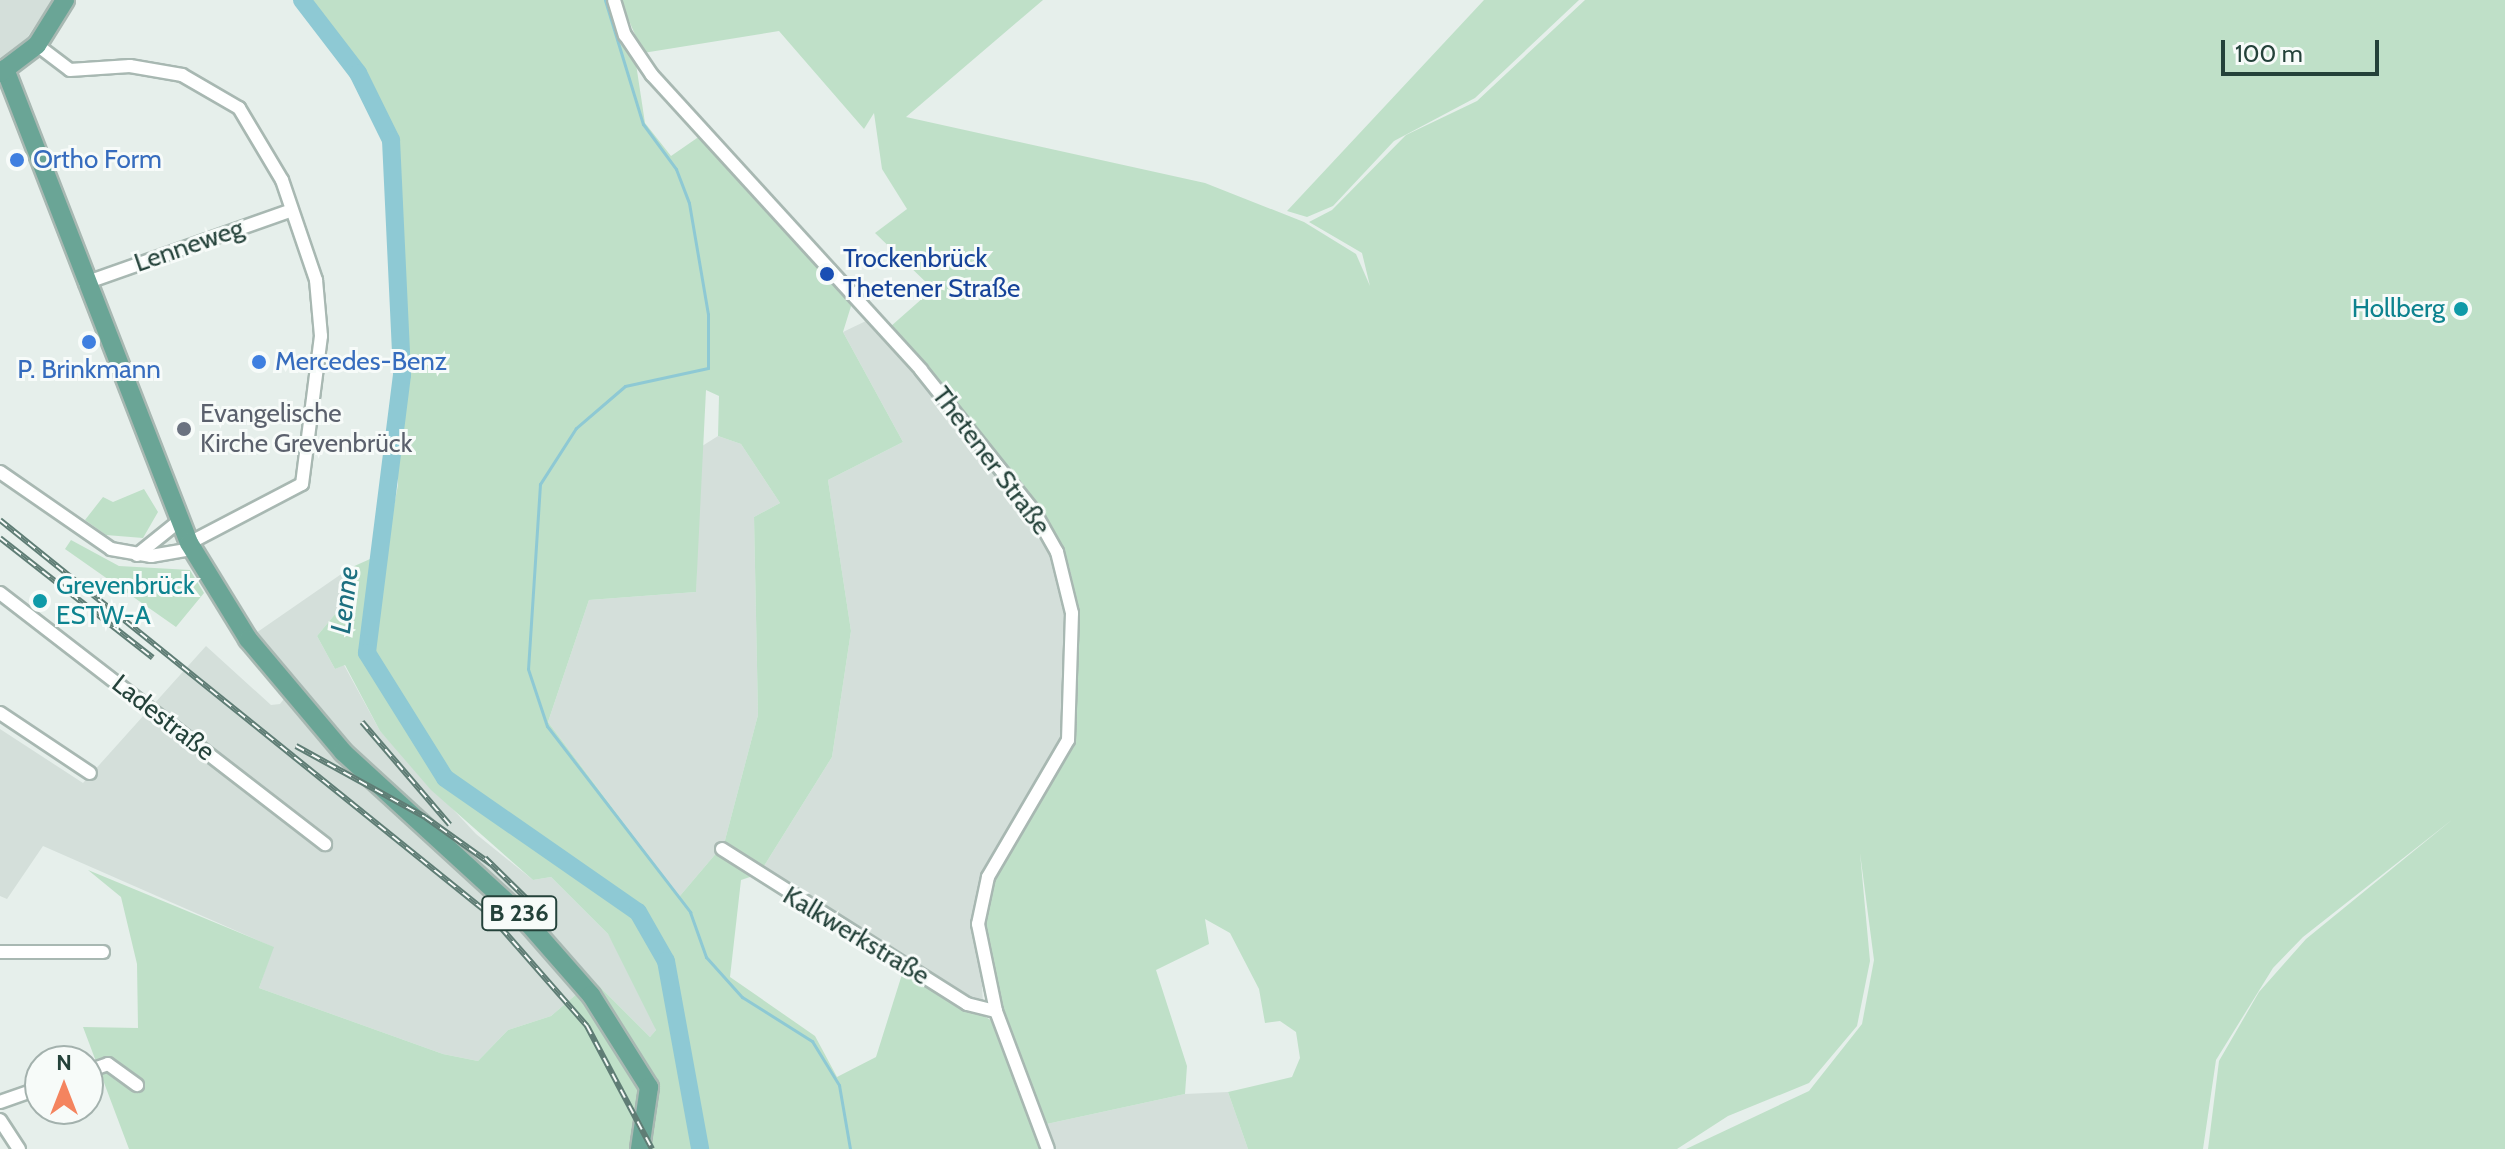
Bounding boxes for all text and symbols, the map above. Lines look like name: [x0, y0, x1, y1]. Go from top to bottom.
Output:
scale bar: [2225, 24, 2383, 74]
text: 100 m: [2235, 39, 2303, 68]
place label: Ortho Form: [33, 144, 162, 176]
marker: Ortho Form: [8, 151, 26, 169]
street label: Lenneweg: [130, 213, 248, 279]
place label: Trockenbrück Thetener Straße: [843, 243, 1020, 304]
marker: Trockenbrück Thetener Straße: [818, 265, 836, 283]
place label: Hollberg: [2352, 293, 2445, 325]
marker: Hollberg: [2452, 300, 2470, 318]
marker: P. Brinkmann: [80, 333, 98, 351]
place label: Mercedes-Benz: [275, 346, 447, 378]
marker: Mercedes-Benz: [250, 353, 268, 371]
place label: P. Brinkmann: [17, 354, 161, 386]
street label: Thetener Straße: [925, 381, 1057, 541]
place label: Evangelische Kirche Grevenbrück: [200, 398, 412, 460]
marker: Evangelische Kirche Grevenbrück: [175, 420, 193, 438]
water label: Lenne: [323, 565, 365, 635]
place label: Grevenbrück ESTW-A: [56, 570, 195, 632]
marker: Grevenbrück ESTW-A: [31, 592, 49, 610]
street label: Ladestraße: [106, 668, 220, 768]
street label: Kalkwerkstraße: [777, 880, 935, 992]
road number: B 236: [481, 893, 557, 933]
north arrow: [24, 1045, 104, 1125]
text: N: [56, 1049, 72, 1076]

